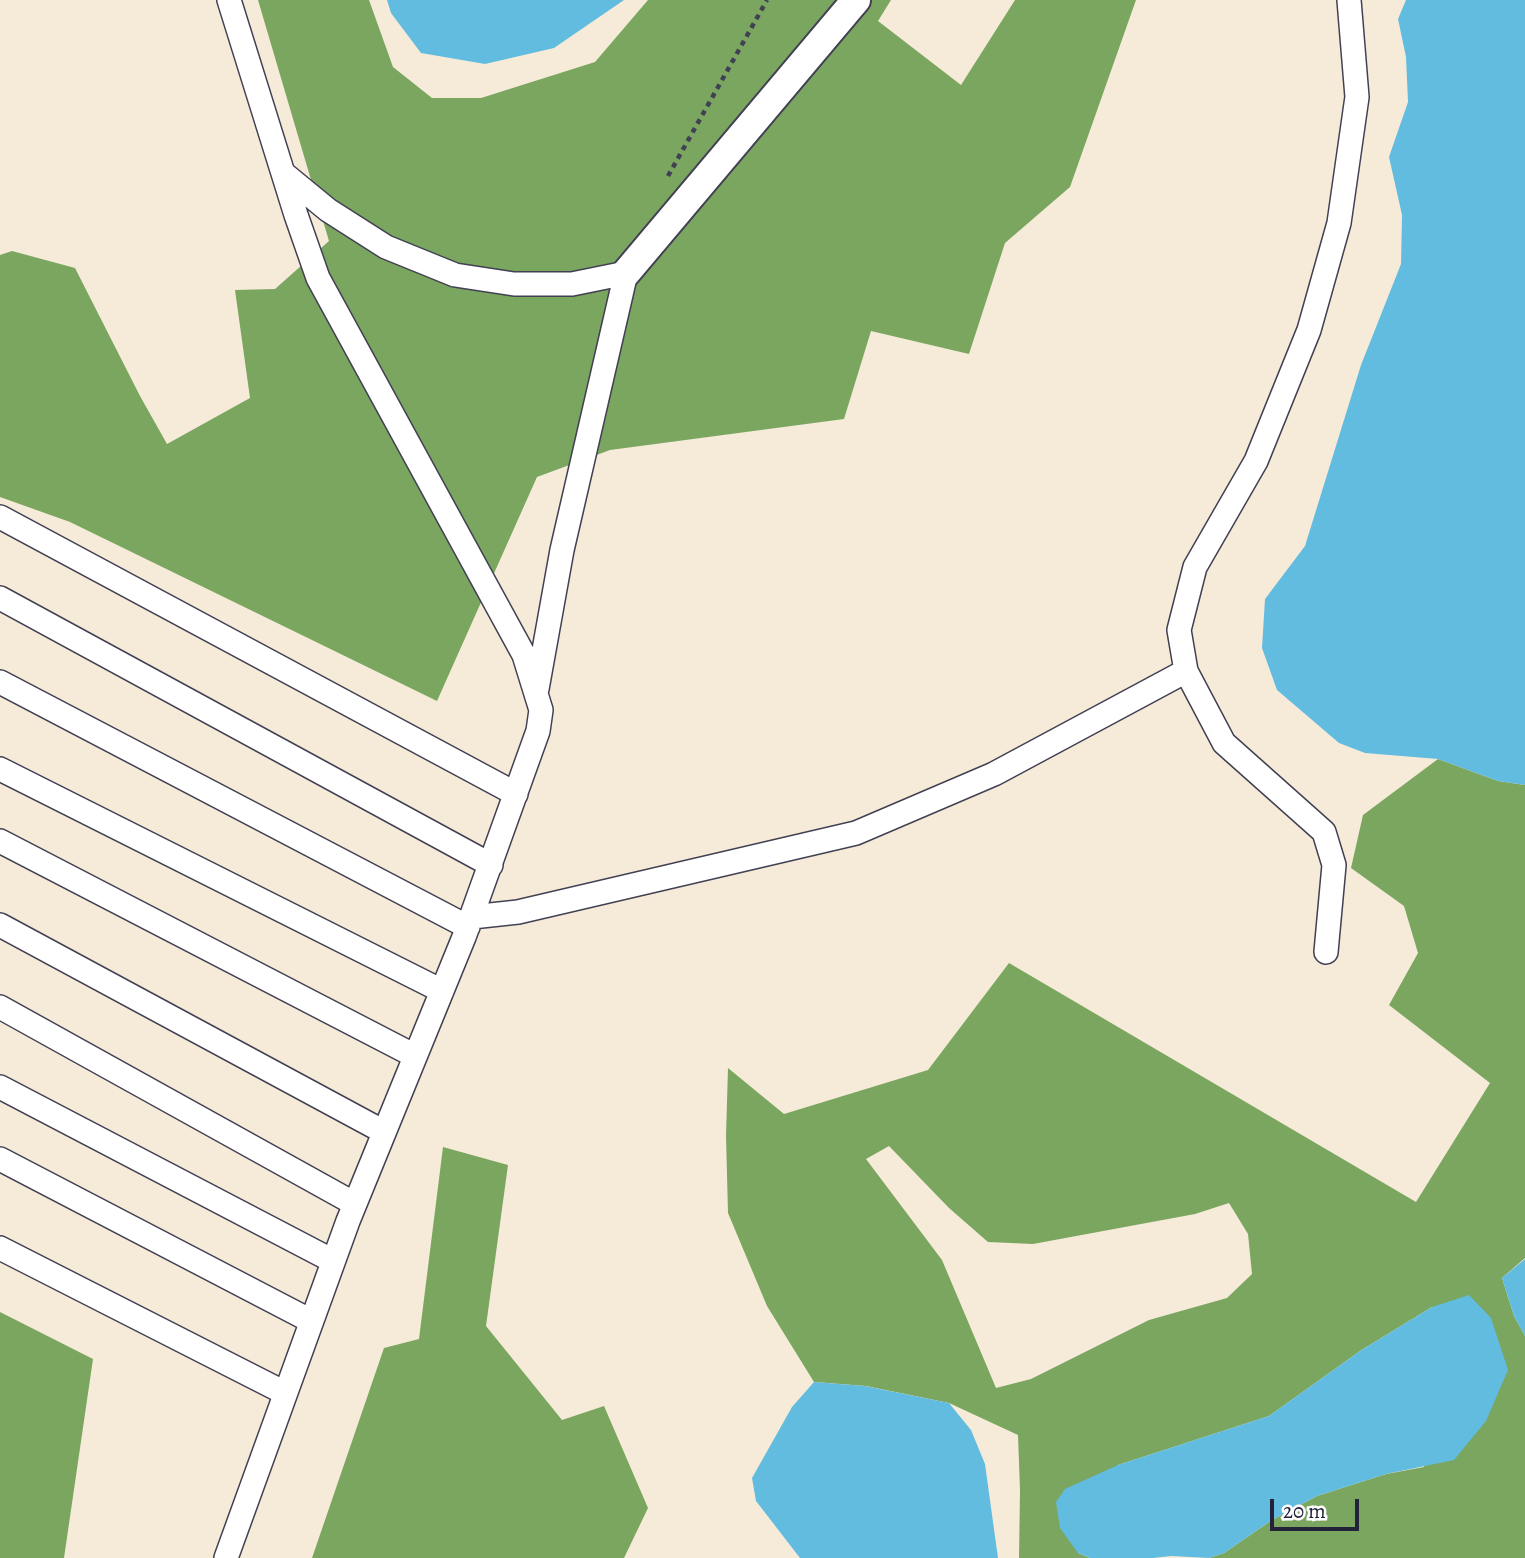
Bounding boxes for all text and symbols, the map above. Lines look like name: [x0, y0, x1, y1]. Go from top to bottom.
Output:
scale bar: [1273, 1484, 1362, 1528]
text: 20 m: [1283, 1497, 1326, 1525]

